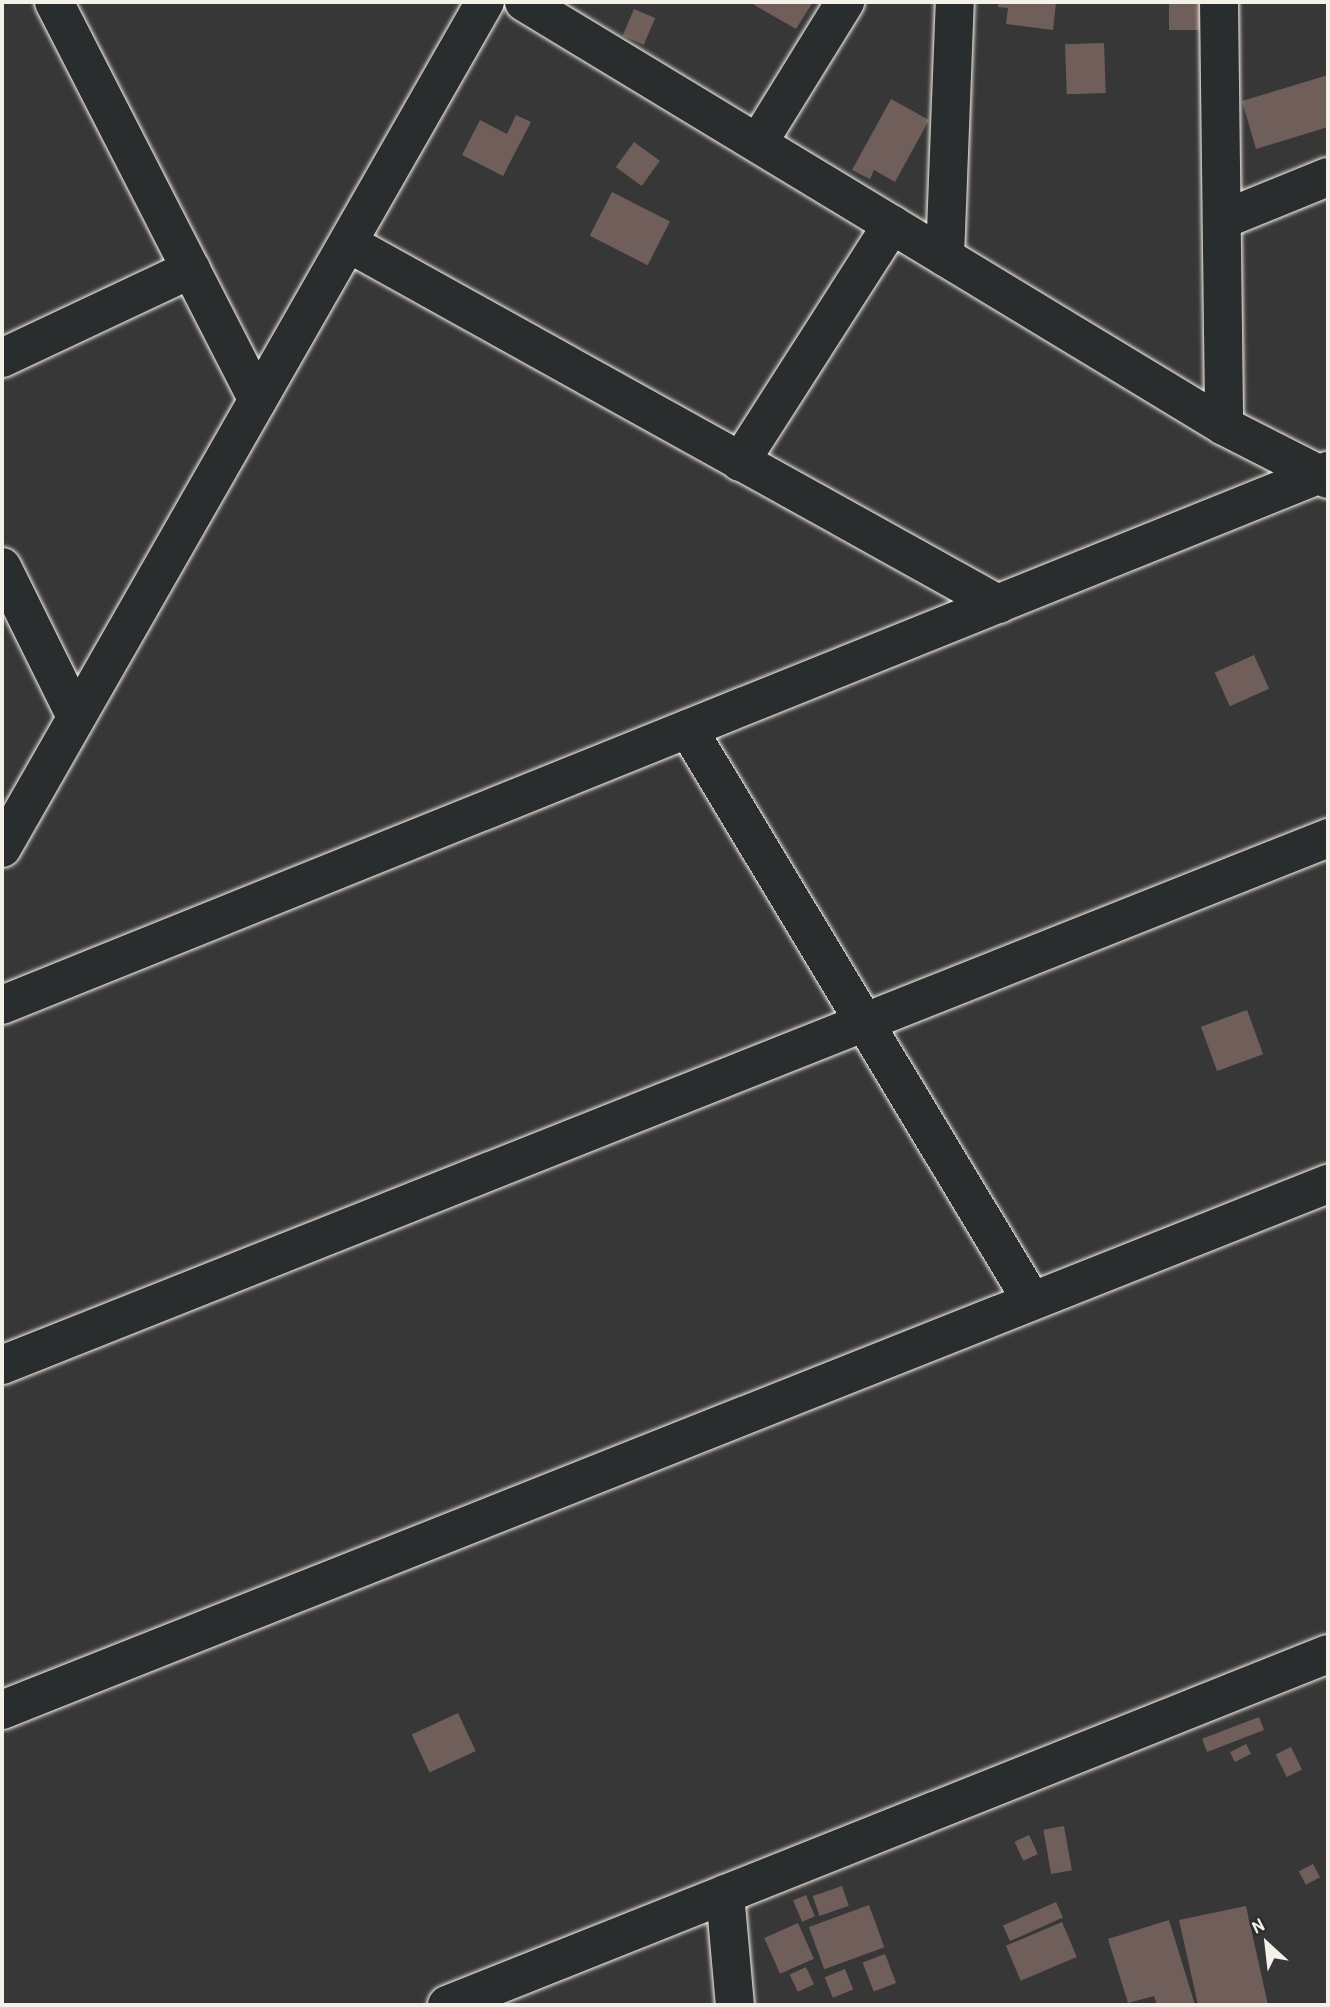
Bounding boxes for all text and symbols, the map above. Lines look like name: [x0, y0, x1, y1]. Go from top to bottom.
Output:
north arrow: [1232, 1909, 1302, 1979]
text: N: [1247, 1911, 1268, 1939]

